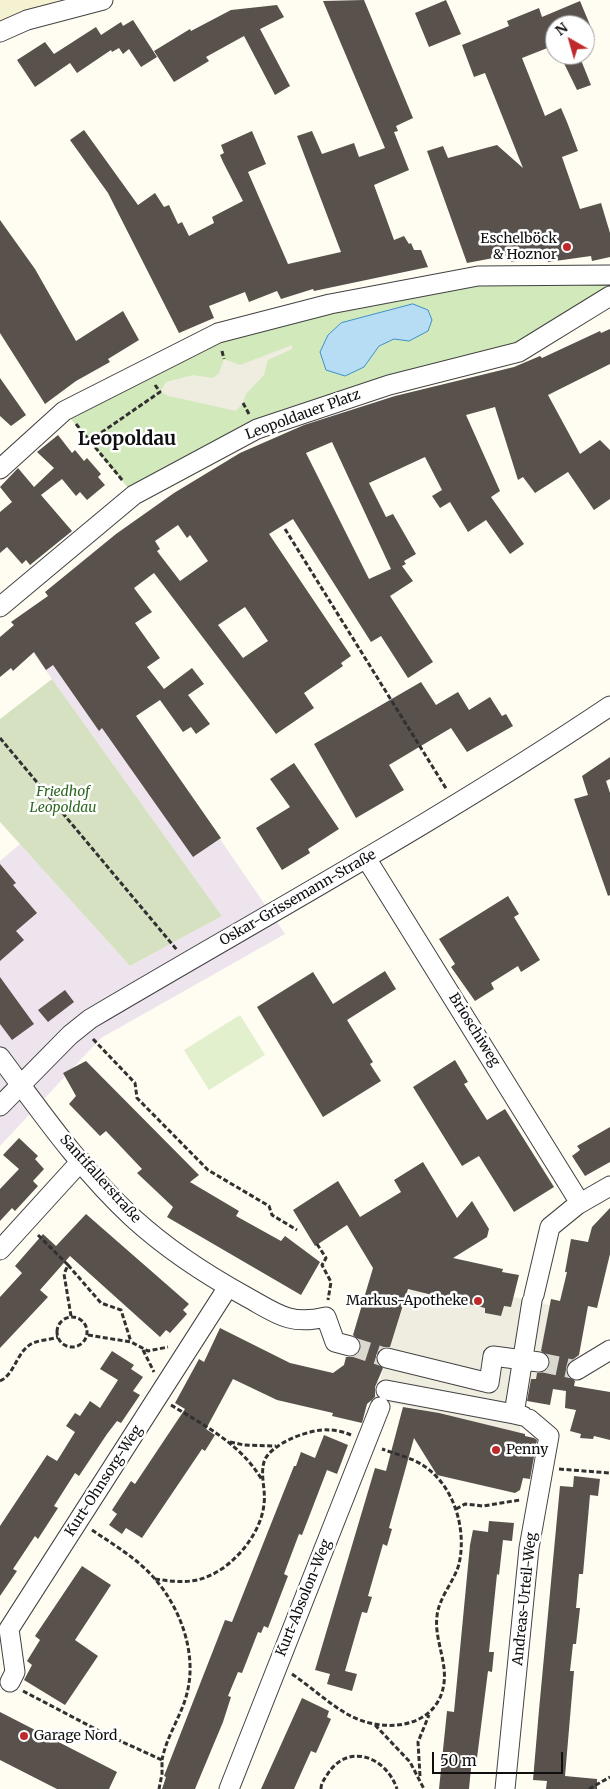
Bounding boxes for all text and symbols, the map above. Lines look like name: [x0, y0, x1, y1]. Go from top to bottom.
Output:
north arrow: [545, 15, 595, 65]
text: N: [551, 18, 571, 39]
place label: Eschelböck & Hoznor: [480, 231, 557, 264]
marker: Eschelböck & Hoznor: [561, 241, 573, 253]
street label: Leopoldauer Platz: [243, 386, 363, 444]
district label: Leopoldau: [78, 429, 176, 451]
park label: Friedhof Leopoldau: [29, 784, 97, 816]
street label: Oskar-Grissemann-Straße: [217, 846, 379, 950]
street label: Brioschiweg: [445, 990, 503, 1070]
street label: Santifallerstraße: [56, 1131, 144, 1227]
place label: Markus-Apotheke: [346, 1293, 468, 1309]
marker: Markus-Apotheke: [472, 1295, 484, 1307]
street label: Kurt-Ohnsorg-Weg: [62, 1422, 146, 1540]
place label: Penny: [506, 1442, 548, 1458]
marker: Penny: [490, 1444, 502, 1456]
street label: Andreas-Urteil-Weg: [510, 1532, 540, 1666]
street label: Kurt-Absolon-Weg: [273, 1537, 335, 1659]
place label: Garage Nord: [34, 1728, 117, 1744]
marker: Garage Nord: [18, 1730, 30, 1742]
scale bar: [435, 1742, 566, 1774]
text: 50 m: [440, 1751, 477, 1770]

